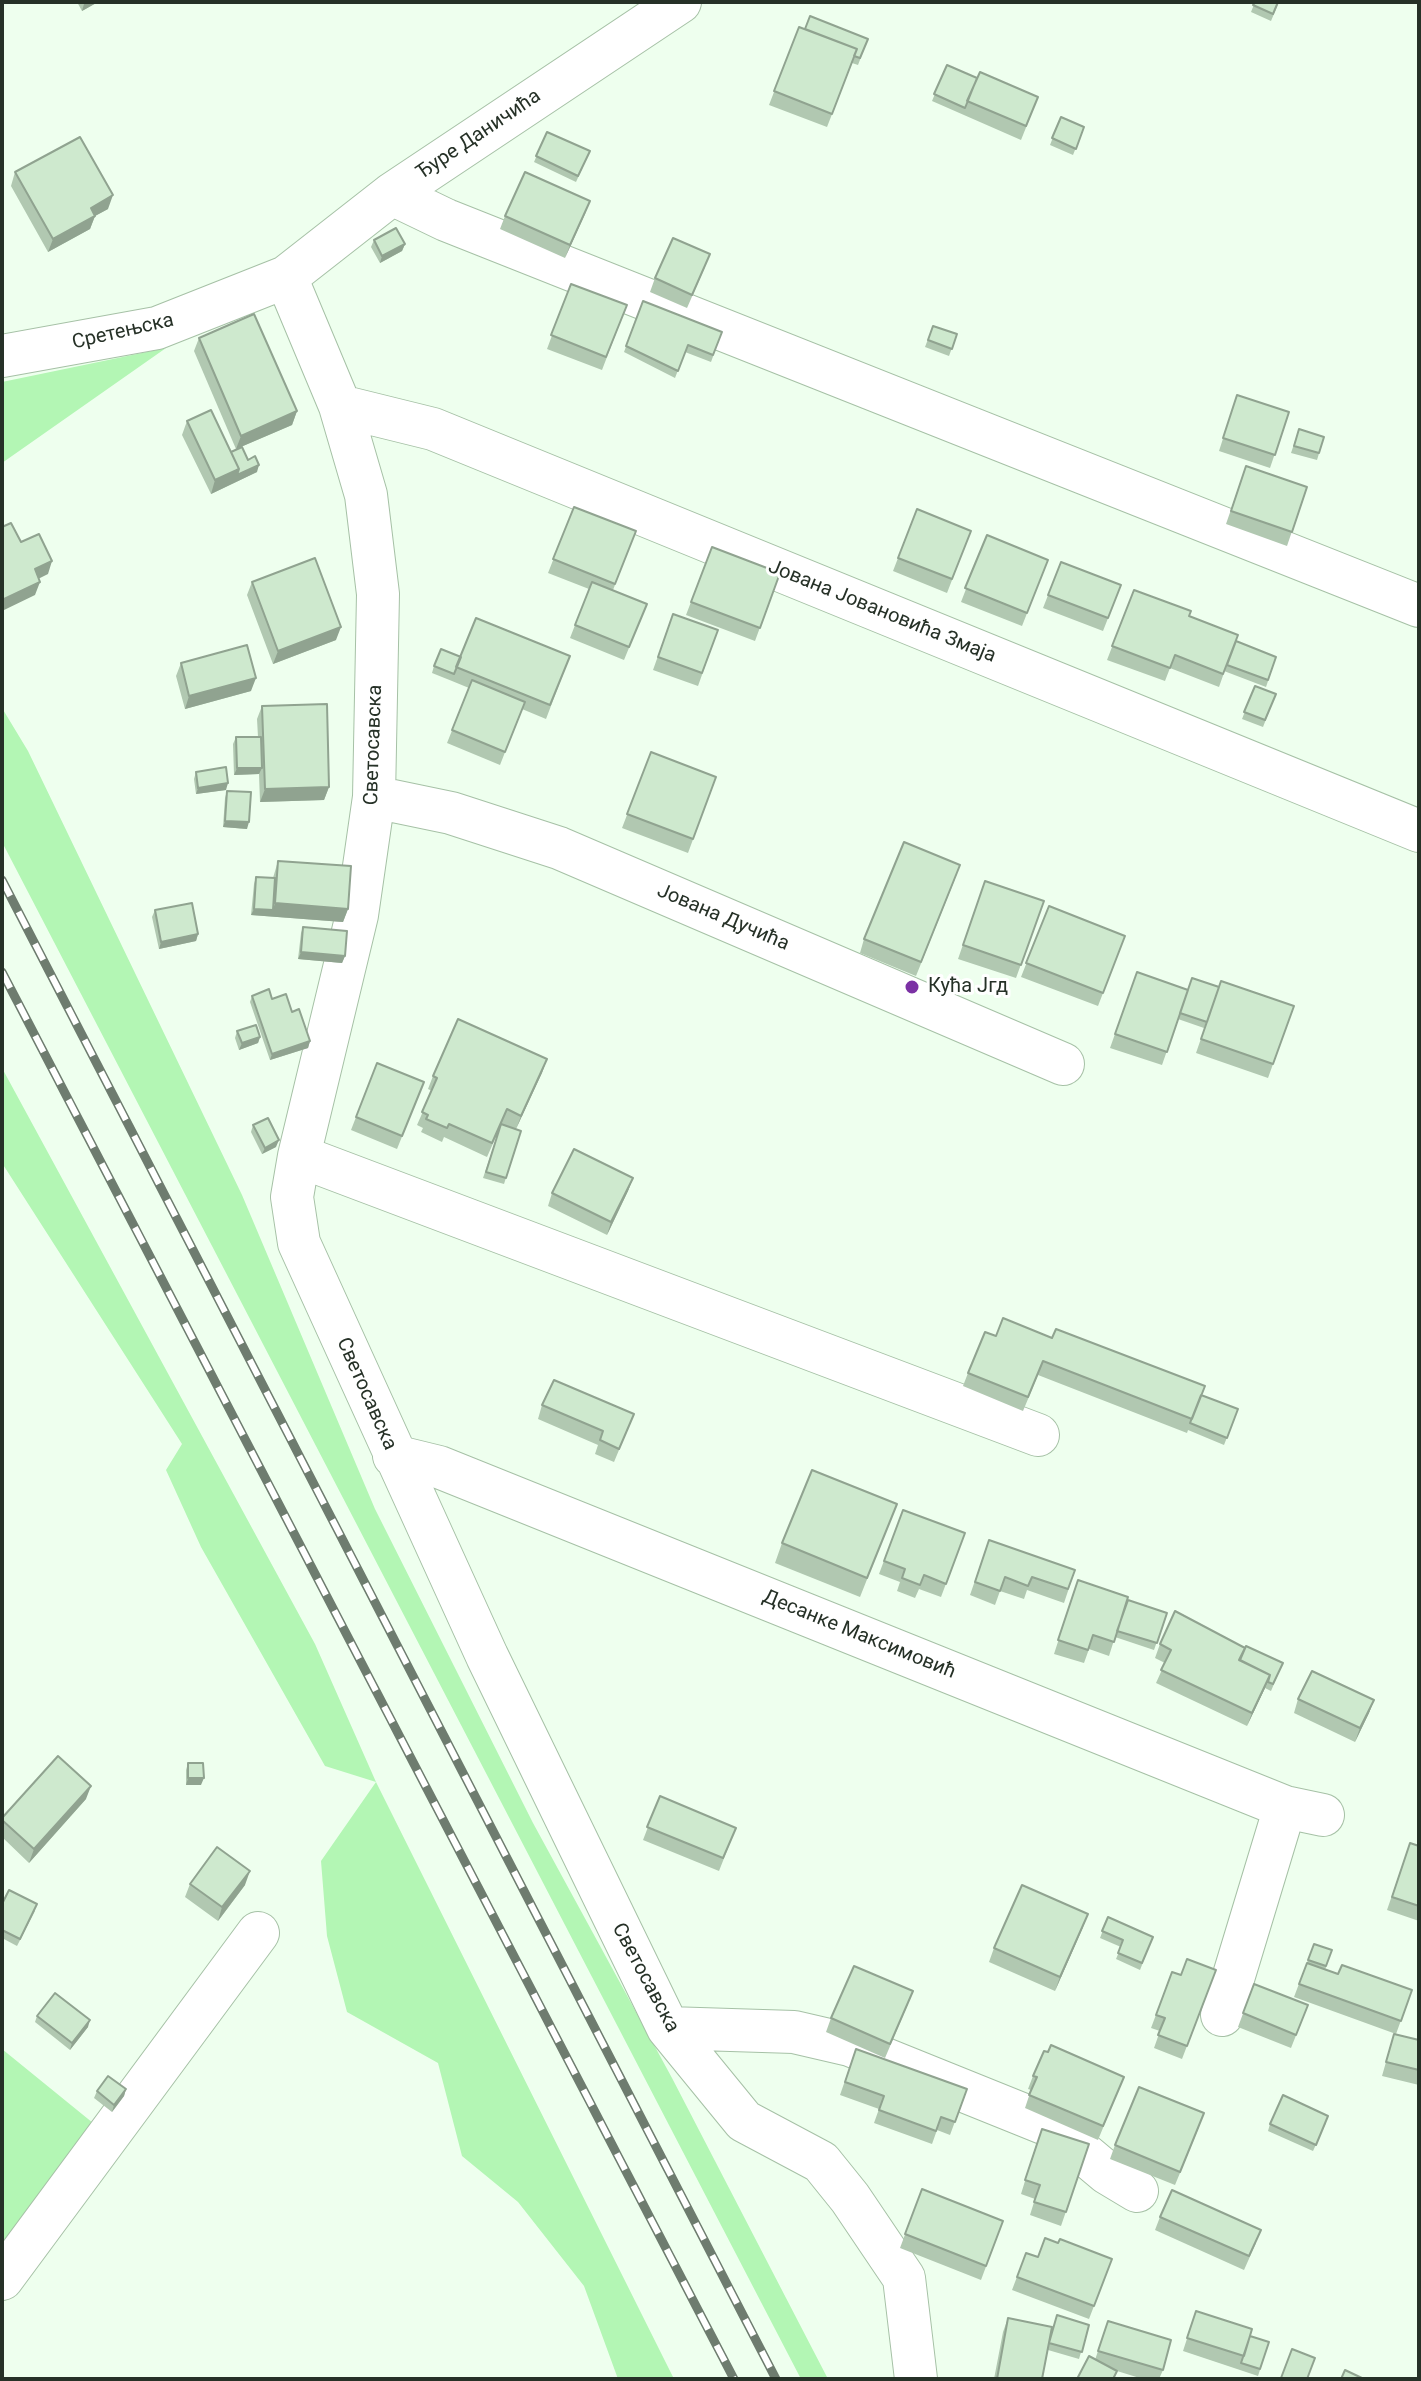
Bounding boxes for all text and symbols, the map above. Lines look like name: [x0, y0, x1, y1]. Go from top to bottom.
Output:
street label: Ђуре Даничића: [412, 85, 546, 185]
street label: Сретењска: [70, 309, 176, 355]
street label: Јована Јовановића Змаја: [765, 555, 999, 669]
street label: Светосавска: [360, 684, 388, 806]
street label: Јована Дучића: [653, 879, 793, 957]
place label: Кућа Јгд: [928, 975, 1008, 999]
marker: Кућа Јгд: [903, 978, 921, 996]
street label: Светосавска: [331, 1334, 401, 1454]
street label: Десанке Максимовић: [759, 1585, 959, 1685]
street label: Светосавска: [606, 1919, 684, 2037]

